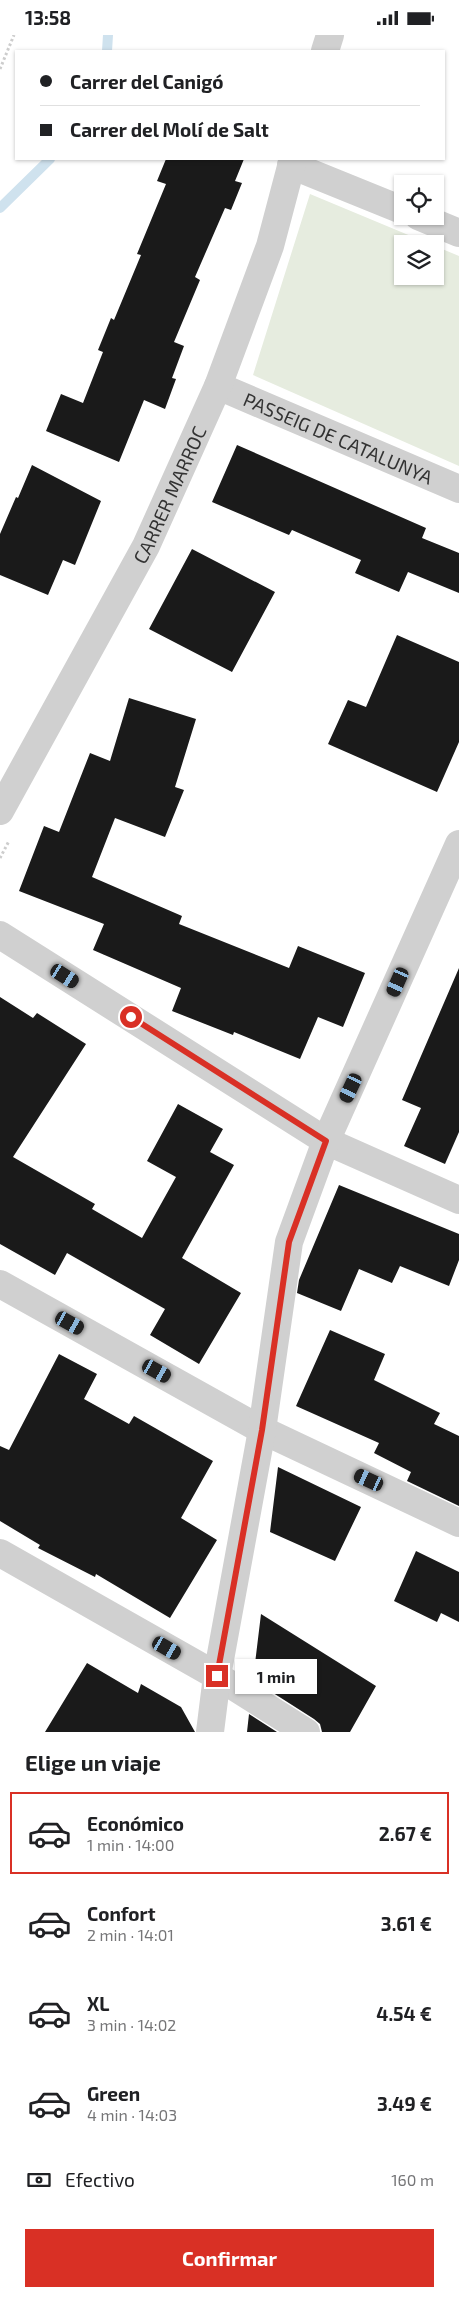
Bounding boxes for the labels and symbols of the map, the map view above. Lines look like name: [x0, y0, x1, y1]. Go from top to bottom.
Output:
street label: PASSEIG DE CATALUNYA: [240, 387, 437, 488]
street label: CARRER MARROC: [127, 422, 210, 567]
car: [48, 962, 81, 990]
car: [385, 965, 410, 999]
route start: [120, 1006, 142, 1028]
car: [337, 1071, 364, 1105]
car: [53, 1309, 86, 1337]
car: [140, 1357, 173, 1385]
car: [352, 1467, 385, 1493]
car: [150, 1634, 183, 1662]
callout: 1 min: [234, 1659, 317, 1693]
route end: [206, 1665, 228, 1687]

